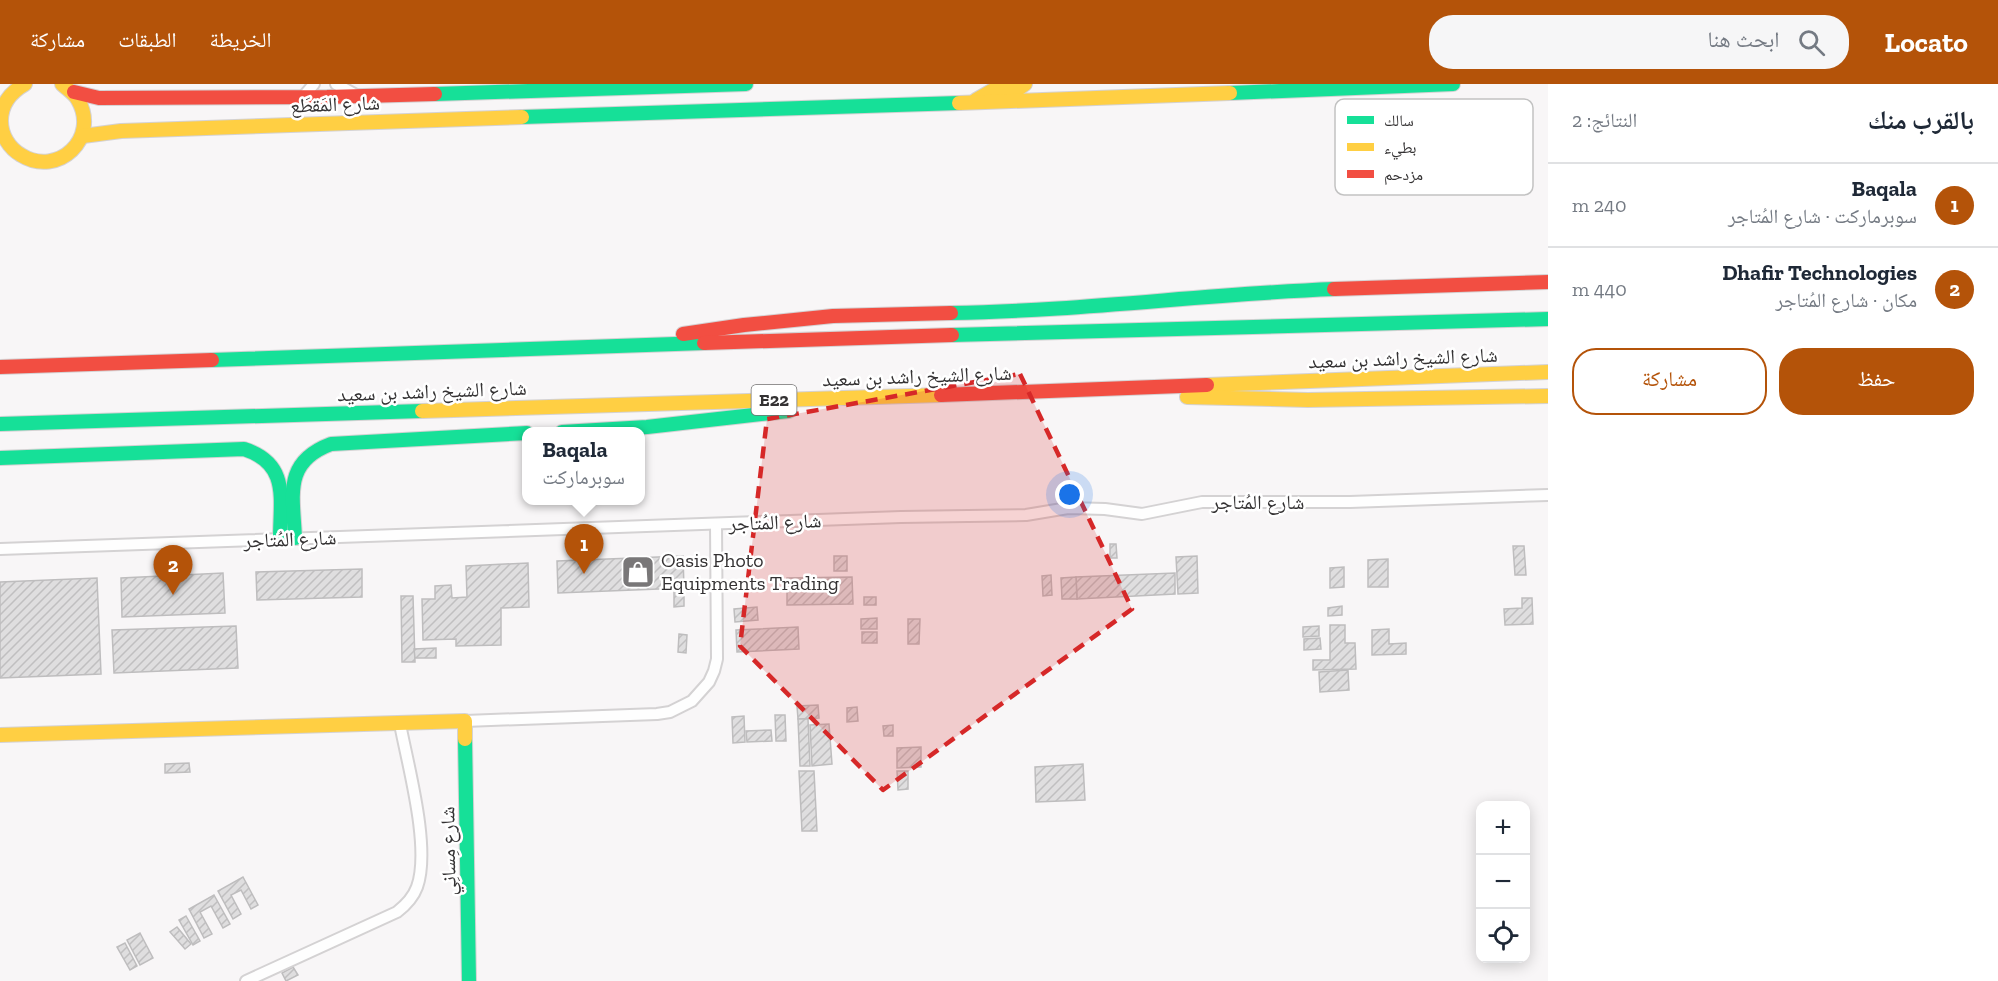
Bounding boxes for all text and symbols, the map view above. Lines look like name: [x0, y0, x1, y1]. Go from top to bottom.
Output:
search box: [1429, 15, 1849, 69]
text: ابحث هنا: [1708, 26, 1780, 53]
icon: search: [1795, 26, 1828, 59]
text: Locato: [1885, 26, 1968, 59]
text: مشاركة: [30, 27, 85, 52]
text: الطبقات: [118, 27, 177, 52]
text: الخريطة: [210, 27, 271, 52]
street label: شارع المَقطَع: [290, 90, 380, 119]
legend: [1335, 99, 1533, 195]
text: بالقرب منك: [1868, 104, 1974, 136]
text: النتائج: 2: [1572, 108, 1637, 132]
text: سالك: [1384, 111, 1414, 130]
text: بطيء: [1384, 138, 1416, 160]
text: مزدحم: [1384, 165, 1423, 185]
text: Baqala: [1852, 175, 1917, 202]
text: 240 m: [1572, 193, 1626, 217]
text: 1: [1950, 193, 1959, 217]
text: سوبرماركت · شارع المُتاجر: [1728, 204, 1917, 228]
text: Dhafir Technologies: [1722, 259, 1917, 286]
text: 440 m: [1572, 277, 1627, 301]
text: 2: [1949, 277, 1960, 301]
text: مكان · شارع المُتاجر: [1776, 288, 1917, 312]
street label: شارع الشيخ راشد بن سعيد: [1308, 343, 1498, 374]
button: مشاركة: [1572, 348, 1767, 415]
button: حفظ: [1779, 348, 1974, 415]
street label: شارع الشيخ راشد بن سعيد: [822, 361, 1012, 392]
street label: شارع الشيخ راشد بن سعيد: [337, 376, 527, 407]
road number: E22: [752, 385, 796, 415]
popup: [522, 427, 645, 505]
text: Baqala: [542, 436, 608, 463]
text: سوبرماركت: [542, 465, 625, 489]
your location: [1055, 480, 1084, 509]
street label: شارع المُتاجر: [1211, 490, 1304, 515]
street label: شارع المُتاجر: [727, 508, 822, 537]
pin: 1: [564, 524, 604, 574]
street label: شارع المُتاجر: [242, 525, 337, 554]
pin: 2: [154, 546, 192, 595]
place label: Oasis Photo Equipments Trading: [661, 548, 839, 595]
shop icon: Oasis Photo Equipments Trading: [620, 554, 656, 590]
map controls: [1476, 801, 1530, 963]
button: +: [1476, 801, 1530, 855]
street label: شارع مِسانِي: [435, 806, 465, 896]
button: −: [1476, 855, 1530, 909]
button: locate: [1476, 909, 1530, 963]

